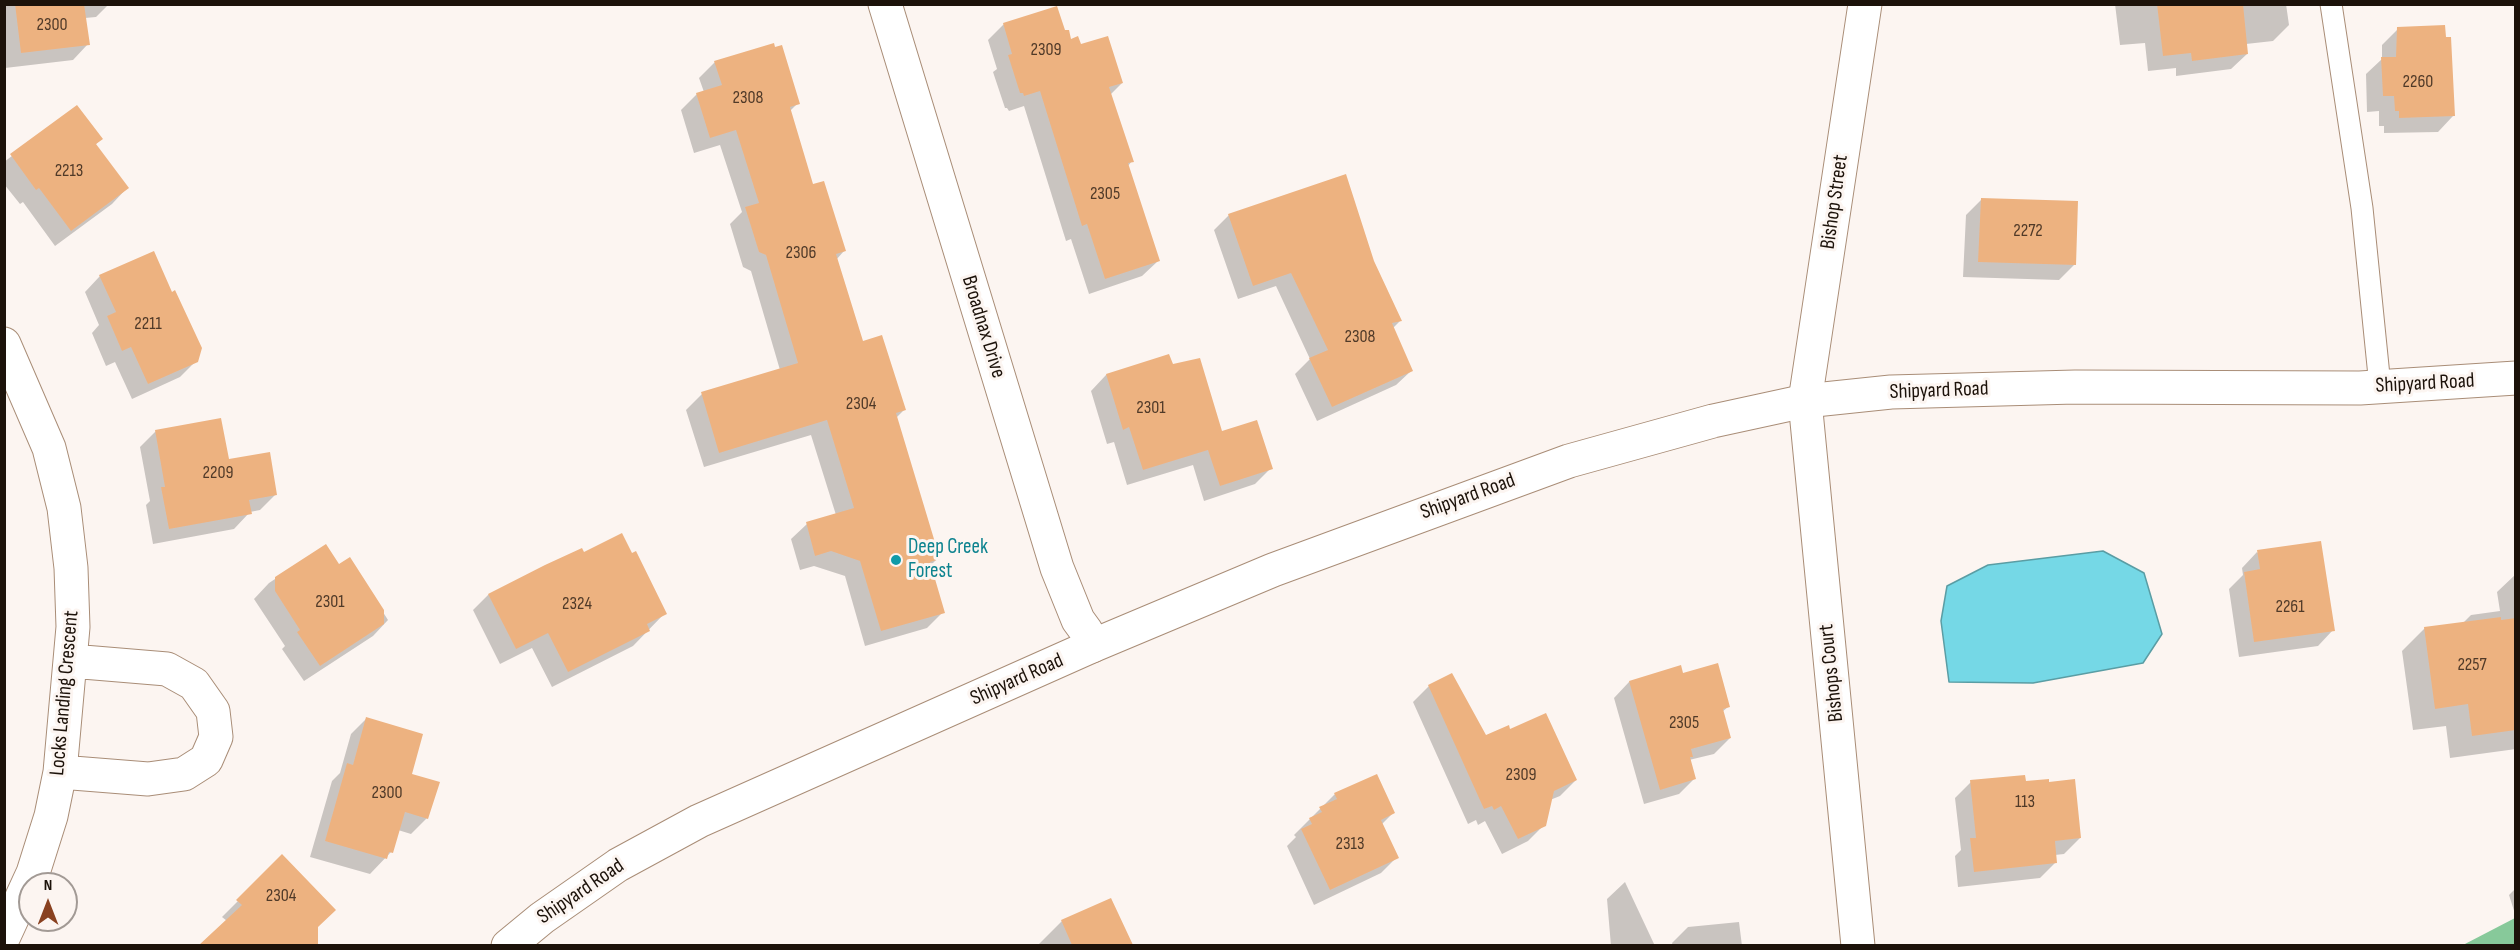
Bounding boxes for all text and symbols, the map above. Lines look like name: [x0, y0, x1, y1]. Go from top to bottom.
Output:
house number: 2300: [36, 14, 68, 36]
house number: 2309: [1031, 39, 1061, 61]
house number: 2260: [2403, 71, 2433, 93]
house number: 2308: [733, 87, 763, 109]
street label: Bishop Street: [1816, 153, 1854, 251]
house number: 2213: [55, 160, 83, 182]
house number: 2305: [1090, 183, 1120, 205]
house number: 2272: [2013, 220, 2043, 242]
house number: 2306: [786, 242, 816, 264]
street label: Broadnax Drive: [956, 273, 1010, 381]
house number: 2211: [134, 313, 162, 335]
house number: 2308: [1345, 326, 1375, 348]
street label: Shipyard Road: [2375, 369, 2475, 399]
street label: Shipyard Road: [1889, 377, 1989, 405]
house number: 2304: [846, 393, 876, 415]
house number: 2301: [1136, 397, 1166, 419]
house number: 2209: [203, 462, 233, 484]
street label: Shipyard Road: [1417, 468, 1519, 526]
place label: Deep Creek Forest: [908, 535, 988, 585]
marker: Deep Creek Forest: [889, 553, 903, 567]
house number: 2301: [315, 591, 345, 613]
house number: 2324: [562, 593, 592, 615]
house number: 2261: [2275, 596, 2305, 618]
street label: Locks Landing Crescent: [45, 609, 85, 777]
street label: Bishops Court: [1814, 623, 1850, 723]
street label: Shipyard Road: [967, 648, 1067, 712]
house number: 2257: [2457, 654, 2487, 676]
house number: 2305: [1669, 712, 1699, 734]
house number: 2309: [1506, 764, 1536, 786]
house number: 2300: [371, 782, 403, 804]
house number: 113: [2015, 791, 2035, 813]
house number: 2313: [1336, 833, 1364, 855]
street label: Shipyard Road: [533, 854, 629, 930]
north arrow: [18, 872, 78, 932]
text: N: [44, 876, 52, 895]
house number: 2304: [266, 885, 296, 907]

